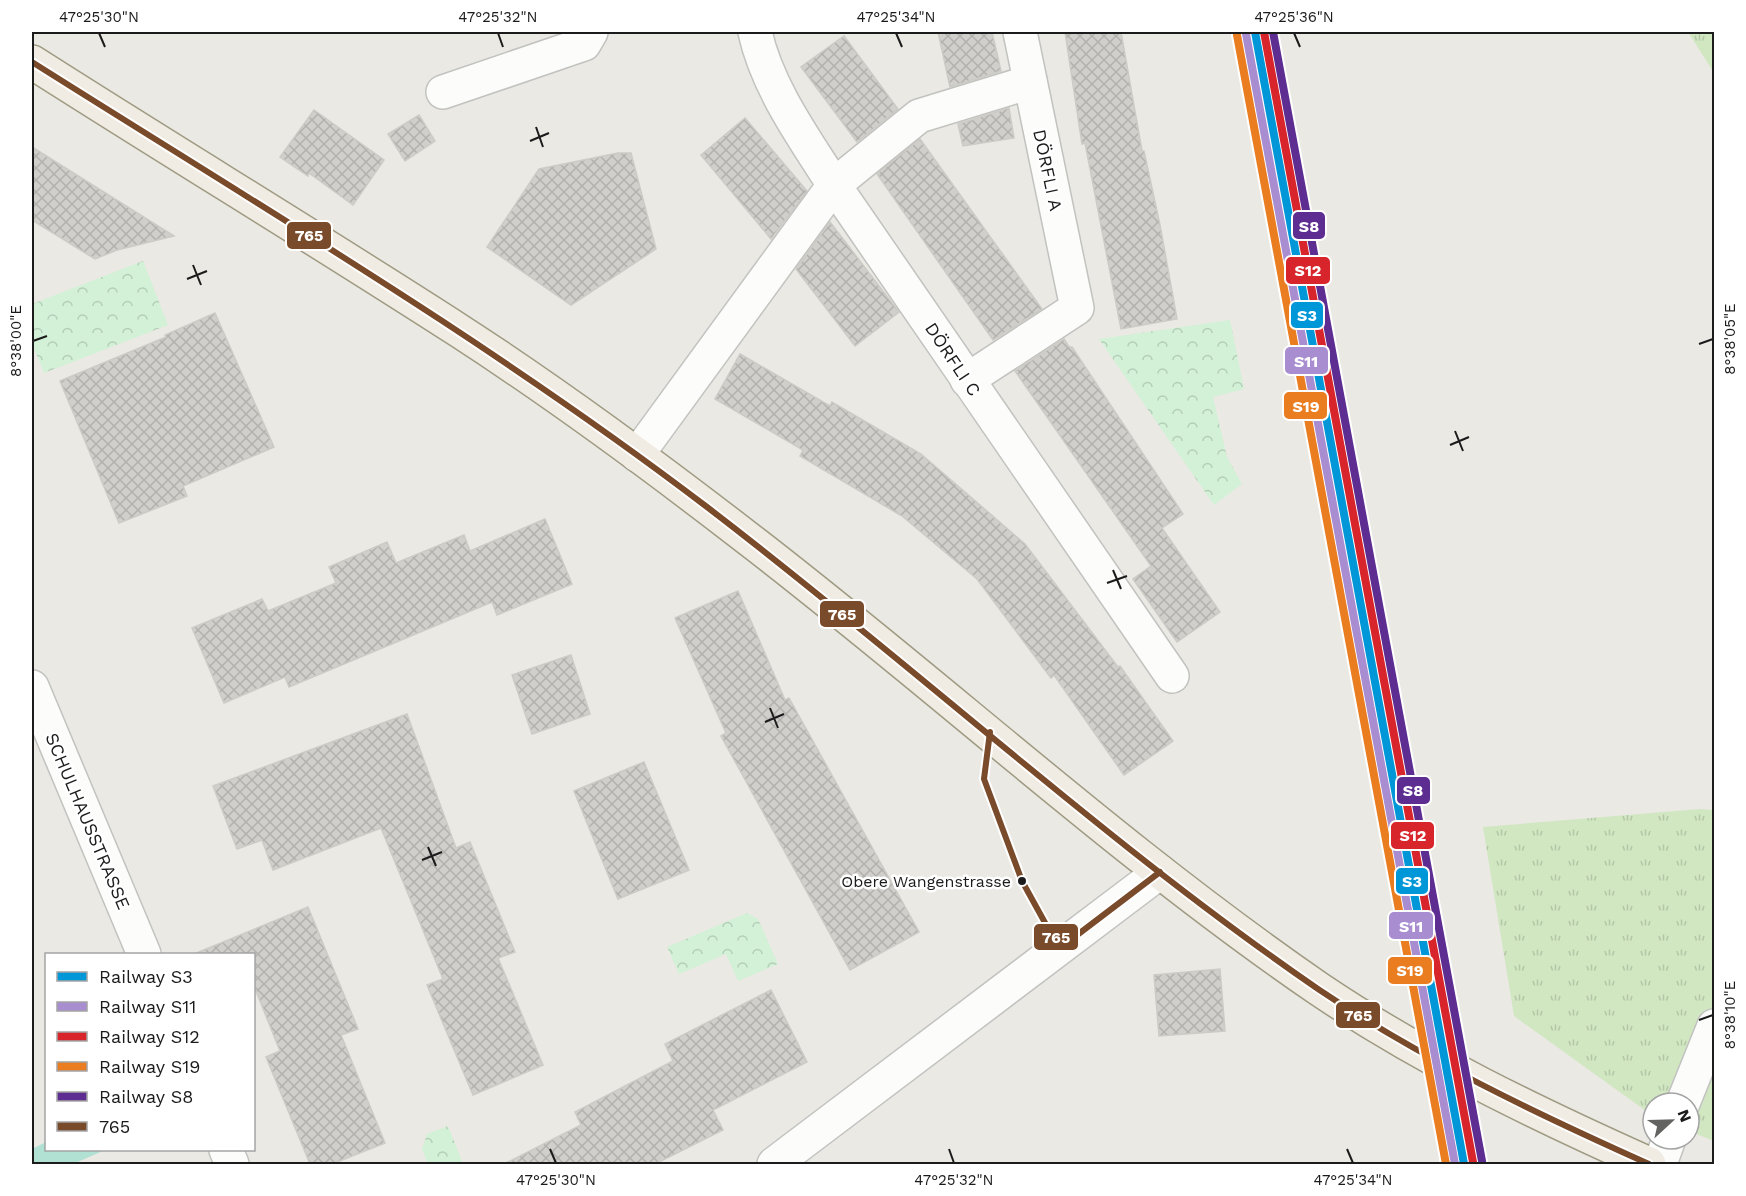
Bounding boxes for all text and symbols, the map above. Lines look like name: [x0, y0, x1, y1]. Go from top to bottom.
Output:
text: 47°25'30"N: [59, 8, 139, 26]
text: 47°25'32"N: [458, 8, 538, 26]
text: 47°25'34"N: [857, 8, 935, 26]
text: 47°25'36"N: [1254, 8, 1334, 26]
street label: DÖRFLI A: [1029, 127, 1067, 213]
line badge: S8: [1292, 211, 1326, 240]
text: S8: [1299, 217, 1319, 236]
line badge: 765: [286, 221, 332, 250]
text: 765: [295, 226, 323, 245]
line badge: S12: [1285, 256, 1331, 285]
text: S12: [1295, 261, 1321, 280]
line badge: S3: [1290, 301, 1324, 329]
text: 8°38'05"E: [1721, 303, 1739, 375]
text: 8°38'00"E: [7, 305, 25, 377]
text: S3: [1297, 306, 1317, 325]
street label: DÖRFLI C: [921, 318, 985, 400]
line badge: S11: [1284, 346, 1329, 375]
text: S11: [1294, 352, 1318, 371]
line badge: S19: [1283, 391, 1328, 420]
text: S19: [1292, 397, 1320, 416]
line badge: 765: [819, 600, 865, 628]
text: 765: [828, 605, 856, 624]
street label: SCHULHAUSSTRASSE: [41, 730, 135, 912]
line badge: S8: [1396, 776, 1431, 805]
text: S8: [1403, 781, 1423, 800]
line badge: S12: [1390, 821, 1435, 850]
text: S12: [1400, 826, 1426, 845]
line badge: S3: [1395, 867, 1429, 895]
place label: Obere Wangenstrasse: [841, 872, 1011, 891]
text: S3: [1402, 872, 1422, 891]
marker: Obere Wangenstrasse: [1016, 875, 1028, 887]
line badge: S11: [1388, 911, 1434, 940]
text: S11: [1399, 917, 1423, 936]
line badge: 765: [1033, 923, 1079, 951]
text: 765: [1042, 928, 1070, 947]
legend: [45, 953, 255, 1151]
line badge: S19: [1387, 956, 1433, 985]
text: S19: [1396, 961, 1424, 980]
text: Railway S3: [99, 966, 193, 987]
text: 8°38'10"E: [1721, 981, 1739, 1049]
text: Railway S11: [99, 996, 196, 1017]
line badge: 765: [1335, 1001, 1381, 1029]
text: 765: [1344, 1006, 1372, 1025]
text: Railway S12: [99, 1026, 200, 1047]
text: Railway S19: [99, 1056, 200, 1077]
text: Railway S8: [99, 1086, 193, 1107]
north arrow: [1641, 1091, 1701, 1151]
text: N: [1673, 1107, 1695, 1125]
text: 765: [99, 1116, 130, 1137]
text: 47°25'30"N: [516, 1171, 596, 1189]
text: 47°25'32"N: [914, 1171, 994, 1189]
text: 47°25'34"N: [1314, 1171, 1392, 1189]

